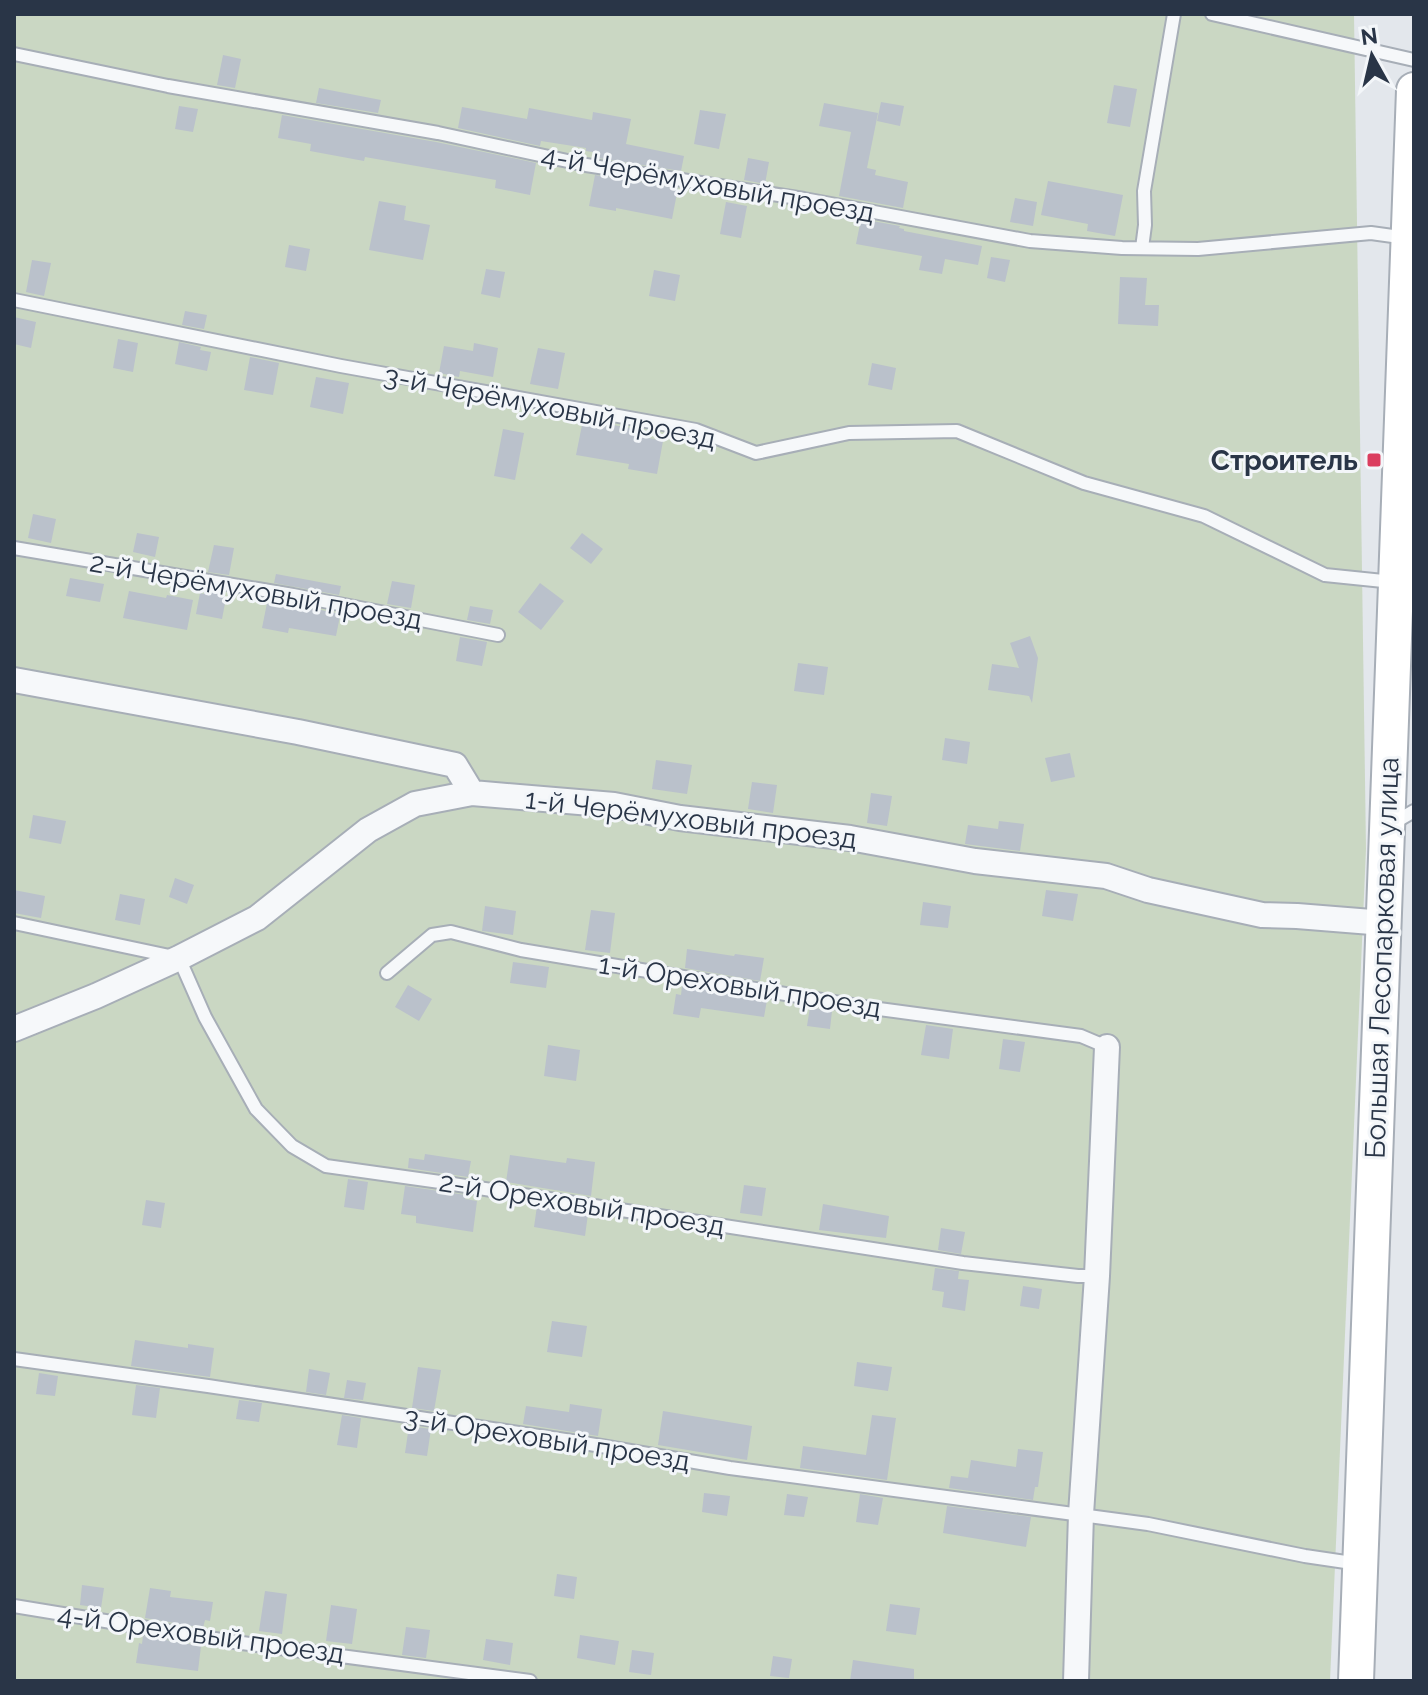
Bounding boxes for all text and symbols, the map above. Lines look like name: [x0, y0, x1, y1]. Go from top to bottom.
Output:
north arrow: [1332, 16, 1412, 96]
text: N: [1359, 22, 1379, 50]
street label: 4-й Черёмуховый проезд: [539, 138, 877, 230]
street label: 3-й Черёмуховый проезд: [381, 359, 719, 455]
place label: Строитель: [1211, 444, 1358, 477]
marker: Строитель: [1365, 451, 1383, 469]
street label: 2-й Черёмуховый проезд: [87, 545, 425, 637]
street label: Большая Лесопарковая улица: [1359, 757, 1405, 1159]
street label: 1-й Черёмуховый проезд: [523, 782, 859, 856]
street label: 1-й Ореховый проезд: [596, 947, 884, 1025]
street label: 2-й Ореховый проезд: [437, 1165, 727, 1243]
street label: 3-й Ореховый проезд: [402, 1400, 692, 1478]
street label: 4-й Ореховый проезд: [55, 1598, 347, 1670]

